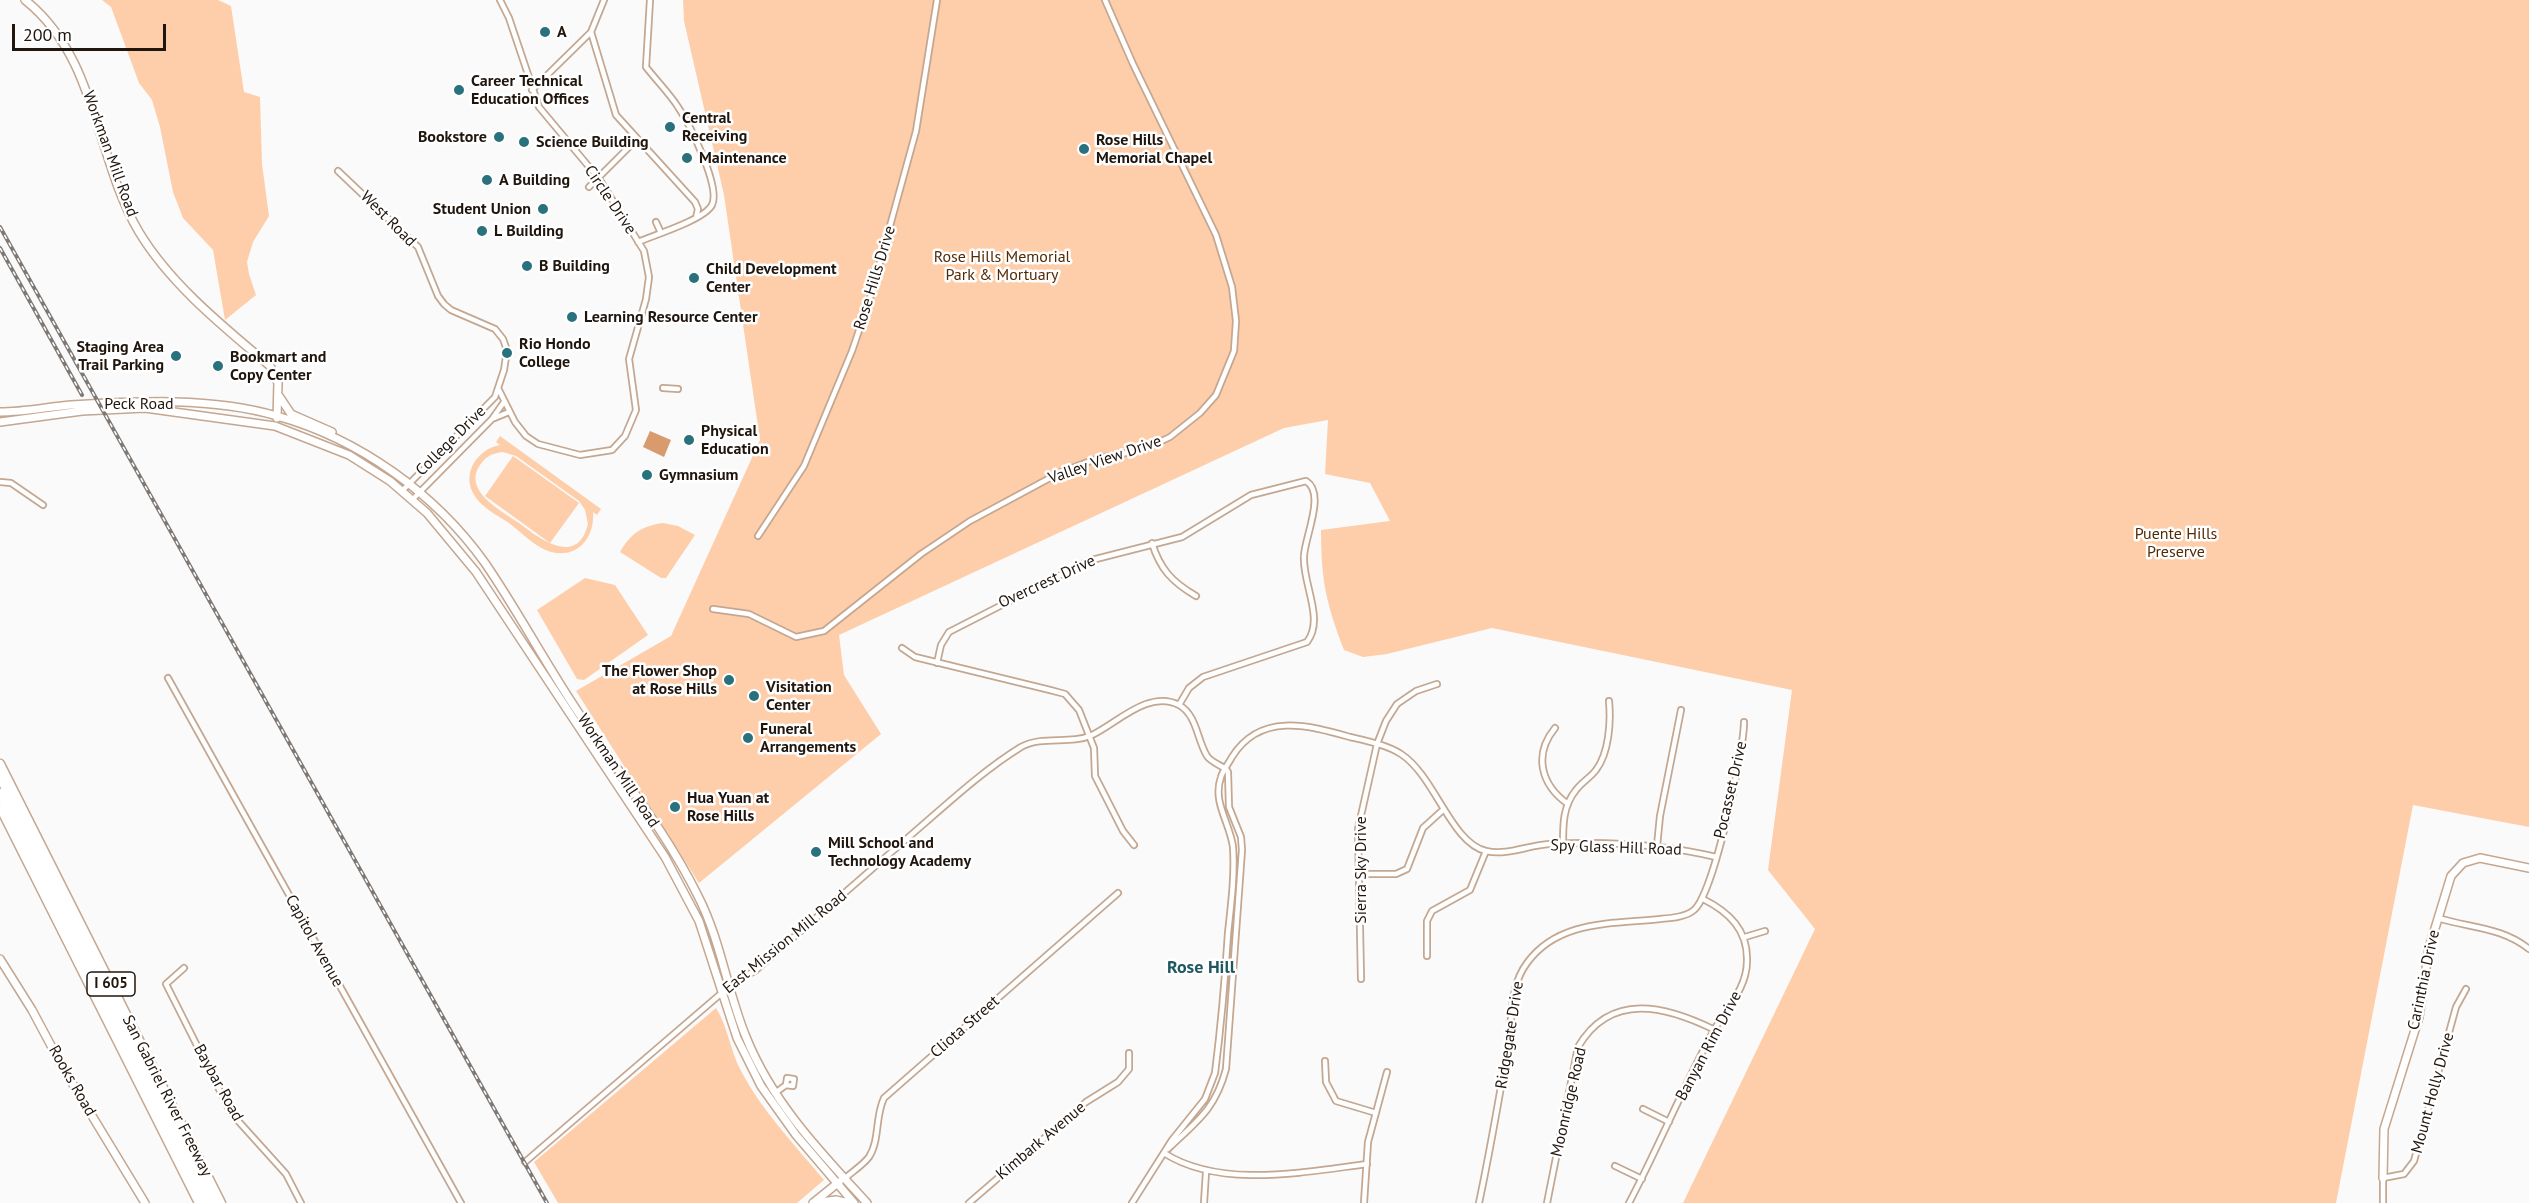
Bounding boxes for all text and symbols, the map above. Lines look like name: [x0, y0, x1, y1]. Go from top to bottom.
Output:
scale bar: [15, 12, 170, 50]
place label: A: [557, 22, 567, 42]
text: 200 m: [23, 23, 72, 46]
marker: A: [538, 25, 552, 39]
place label: Career Technical Education Offices: [471, 71, 589, 109]
marker: Career Technical Education Offices: [452, 83, 466, 97]
street label: Workman Mill Road: [78, 88, 142, 220]
place label: Central Receiving: [682, 108, 747, 146]
marker: Central Receiving: [663, 120, 677, 134]
place label: Bookstore: [418, 127, 487, 147]
marker: Bookstore: [492, 130, 506, 144]
place label: Rose Hills Memorial Chapel: [1096, 130, 1212, 168]
place label: Science Building: [536, 132, 649, 152]
marker: Science Building: [517, 135, 531, 149]
marker: Rose Hills Memorial Chapel: [1077, 142, 1091, 156]
place label: Maintenance: [699, 148, 787, 168]
marker: Maintenance: [680, 151, 694, 165]
street label: Circle Drive: [580, 162, 640, 238]
place label: A Building: [499, 170, 570, 190]
marker: A Building: [480, 173, 494, 187]
street label: West Road: [356, 187, 420, 251]
place label: Student Union: [433, 199, 531, 219]
marker: Student Union: [536, 202, 550, 216]
place label: L Building: [494, 221, 564, 241]
marker: L Building: [475, 224, 489, 238]
street label: Rose Hills Drive: [850, 224, 900, 332]
park label: Rose Hills Memorial Park & Mortuary: [934, 247, 1070, 285]
place label: B Building: [539, 256, 610, 276]
marker: B Building: [520, 259, 534, 273]
place label: Child Development Center: [706, 259, 836, 297]
marker: Child Development Center: [687, 271, 701, 285]
place label: Learning Resource Center: [584, 307, 758, 327]
marker: Learning Resource Center: [565, 310, 579, 324]
place label: Rio Hondo College: [519, 334, 591, 372]
place label: Staging Area Trail Parking: [76, 337, 164, 375]
marker: Rio Hondo College: [500, 346, 514, 360]
place label: Bookmart and Copy Center: [230, 347, 326, 385]
marker: Staging Area Trail Parking: [169, 349, 183, 363]
marker: Bookmart and Copy Center: [211, 359, 225, 373]
street label: Peck Road: [104, 394, 174, 414]
street label: College Drive: [412, 402, 490, 480]
place label: Physical Education: [701, 421, 769, 459]
street label: Valley View Drive: [1046, 432, 1164, 488]
marker: Physical Education: [682, 433, 696, 447]
place label: Gymnasium: [659, 465, 738, 485]
marker: Gymnasium: [640, 468, 654, 482]
park label: Puente Hills Preserve: [2135, 524, 2217, 562]
street label: Overcrest Drive: [995, 551, 1099, 613]
place label: The Flower Shop at Rose Hills: [602, 661, 717, 699]
marker: The Flower Shop at Rose Hills: [722, 673, 736, 687]
place label: Visitation Center: [766, 677, 832, 715]
marker: Visitation Center: [747, 689, 761, 703]
street label: Workman Mill Road: [573, 711, 663, 831]
place label: Funeral Arrangements: [760, 719, 856, 757]
marker: Funeral Arrangements: [741, 731, 755, 745]
street label: Pocasset Drive: [1710, 739, 1752, 841]
place label: Hua Yuan at Rose Hills: [687, 788, 769, 826]
marker: Hua Yuan at Rose Hills: [668, 800, 682, 814]
street label: Sierra Sky Drive: [1351, 816, 1371, 924]
place label: Mill School and Technology Academy: [828, 833, 971, 871]
street label: Spy Glass Hill Road: [1550, 836, 1682, 860]
marker: Mill School and Technology Academy: [809, 845, 823, 859]
street label: East Mission Mill Road: [719, 886, 851, 998]
street label: Capitol Avenue: [281, 892, 347, 990]
street label: Carinthia Drive: [2404, 928, 2444, 1032]
district label: Rose Hill: [1167, 957, 1235, 979]
road number: I 605: [87, 972, 135, 996]
street label: Ridgegate Drive: [1492, 980, 1528, 1090]
street label: Banyan Rim Drive: [1672, 988, 1746, 1104]
street label: Cliota Street: [927, 992, 1003, 1062]
street label: San Gabriel River Freeway: [118, 1012, 216, 1180]
street label: Mount Holly Drive: [2408, 1030, 2458, 1156]
street label: Baybar Road: [189, 1041, 247, 1125]
street label: Rooks Road: [44, 1042, 100, 1120]
street label: Moonridge Road: [1547, 1045, 1591, 1159]
street label: Kimbark Avenue: [992, 1098, 1090, 1184]

